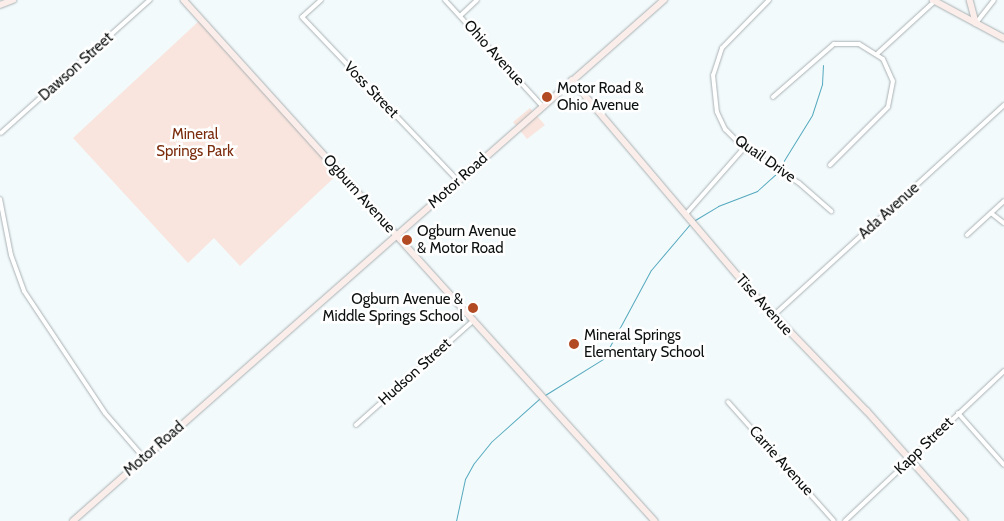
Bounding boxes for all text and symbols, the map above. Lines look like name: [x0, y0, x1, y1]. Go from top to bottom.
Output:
street label: Ohio Avenue: [460, 17, 528, 89]
street label: Dawson Street: [35, 29, 117, 105]
street label: Voss Street: [340, 58, 402, 122]
place label: Motor Road & Ohio Avenue: [557, 79, 644, 114]
marker: Motor Road & Ohio Avenue: [541, 91, 553, 103]
park label: Mineral Springs Park: [156, 125, 234, 160]
street label: Quail Drive: [731, 131, 799, 187]
street label: Motor Road: [424, 150, 492, 212]
street label: Ogburn Avenue: [319, 151, 399, 237]
street label: Ada Avenue: [855, 179, 923, 243]
place label: Ogburn Avenue & Motor Road: [417, 222, 516, 257]
marker: Ogburn Avenue & Motor Road: [401, 234, 413, 246]
street label: Tise Avenue: [732, 271, 796, 339]
place label: Ogburn Avenue & Middle Springs School: [322, 290, 463, 325]
marker: Ogburn Avenue & Middle Springs School: [467, 302, 479, 314]
place label: Mineral Springs Elementary School: [584, 326, 704, 361]
street label: Hudson Street: [375, 335, 455, 409]
marker: Mineral Springs Elementary School: [568, 338, 580, 350]
street label: Kapp Street: [891, 414, 957, 478]
street label: Motor Road: [120, 418, 188, 480]
street label: Carrie Avenue: [745, 422, 817, 500]

